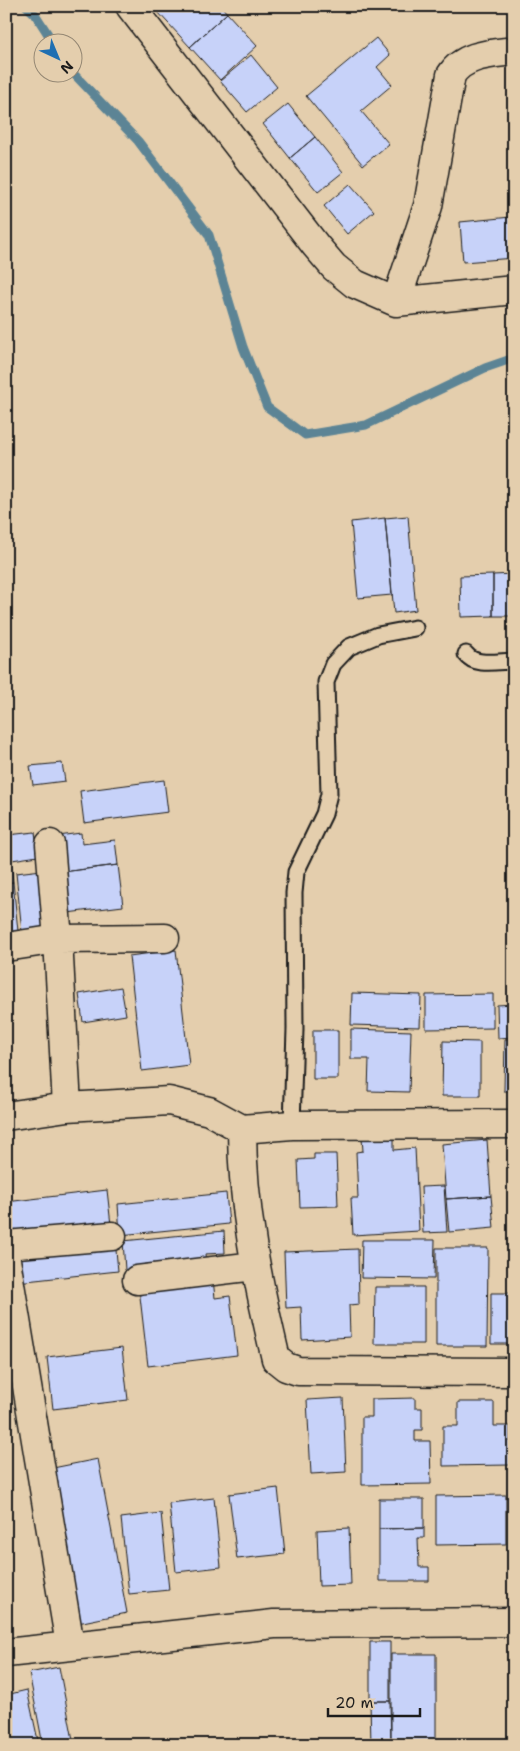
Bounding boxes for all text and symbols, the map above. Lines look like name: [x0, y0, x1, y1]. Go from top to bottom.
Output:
north arrow: [32, 32, 82, 82]
text: N: [57, 57, 77, 78]
scale bar: [328, 1686, 420, 1718]
text: 20 m: [335, 1693, 374, 1713]

